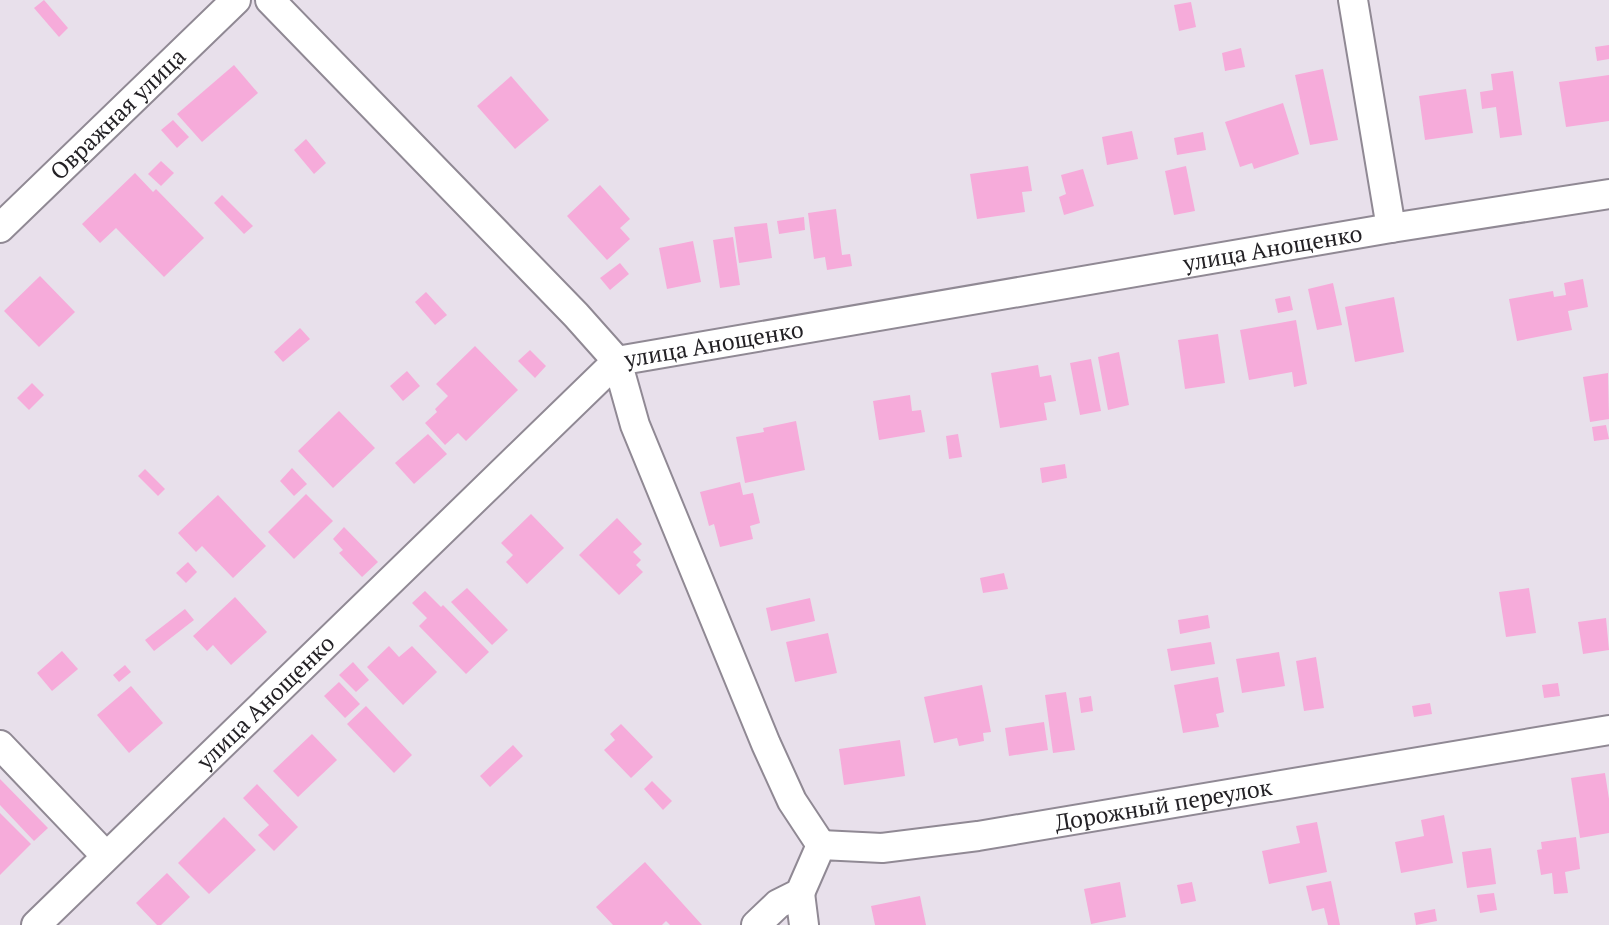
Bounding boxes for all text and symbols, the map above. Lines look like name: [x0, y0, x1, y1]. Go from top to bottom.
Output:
street label: Овражная улица: [43, 41, 192, 186]
street label: улица Анощенко: [1180, 217, 1364, 279]
street label: улица Анощенко: [621, 313, 806, 375]
street label: улица Анощенко: [189, 628, 341, 777]
street label: Дорожный переулок: [1052, 771, 1275, 838]

